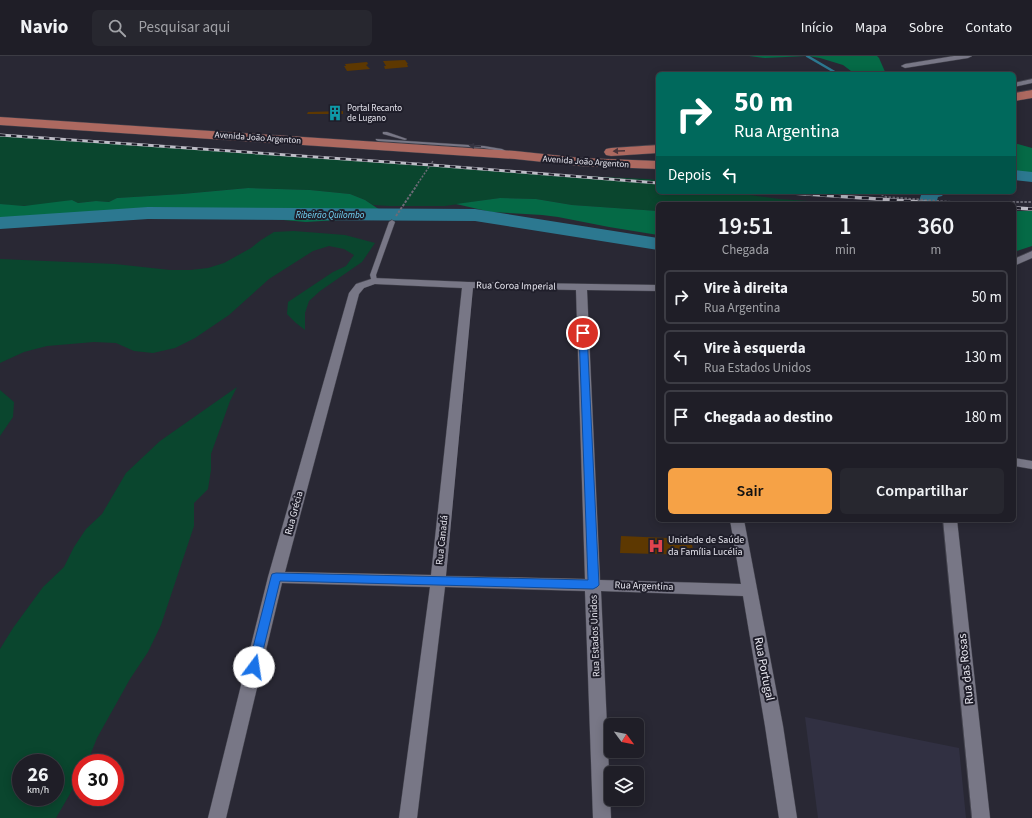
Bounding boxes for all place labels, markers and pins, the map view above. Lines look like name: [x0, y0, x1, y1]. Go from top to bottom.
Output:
place label: Portal Recanto de Lugano: [347, 102, 402, 125]
building icon: Portal Recanto de Lugano: [326, 104, 344, 122]
pin: [566, 316, 600, 350]
place label: Unidade de Saúde da Família Lucélia: [668, 533, 744, 559]
hospital icon: Unidade de Saúde da Família Lucélia: [647, 537, 665, 555]

